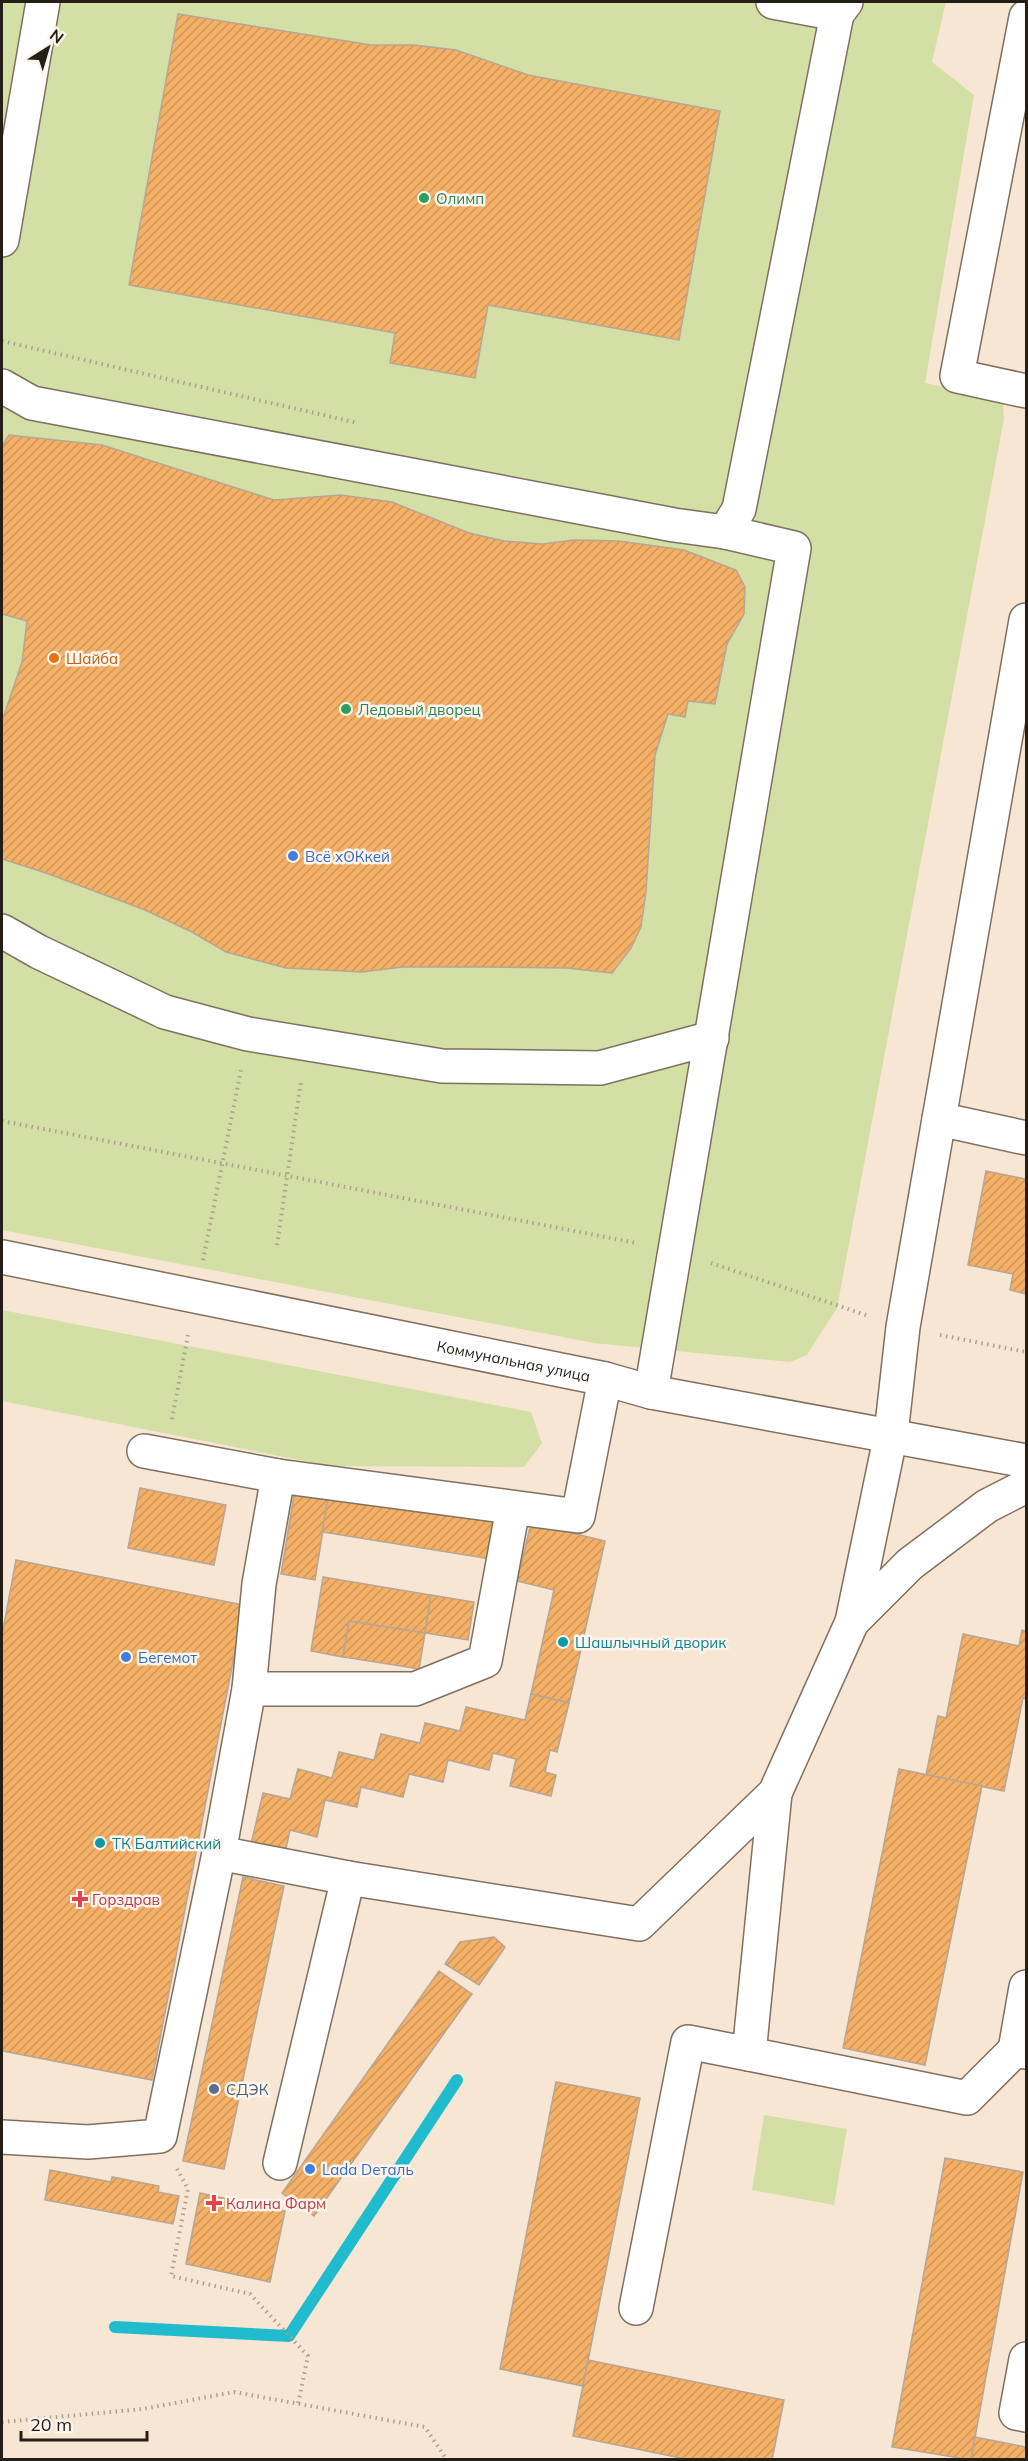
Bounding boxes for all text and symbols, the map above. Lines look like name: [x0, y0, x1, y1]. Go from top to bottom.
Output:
north arrow: [18, 18, 78, 78]
text: N: [46, 24, 68, 48]
place label: Олимп: [436, 189, 484, 208]
marker: Олимп: [417, 191, 431, 205]
place label: Шайба: [66, 649, 118, 668]
marker: Шайба: [47, 651, 61, 665]
place label: Ледовый дворец: [358, 700, 481, 719]
marker: Ледовый дворец: [339, 702, 353, 716]
place label: Всё хОКкей: [305, 847, 390, 866]
marker: Всё хОКкей: [286, 849, 300, 863]
street label: Коммунальная улица: [435, 1336, 592, 1385]
place label: Шашлычный дворик: [575, 1633, 727, 1652]
marker: Шашлычный дворик: [556, 1635, 570, 1649]
place label: Бегемот: [138, 1648, 197, 1667]
marker: Бегемот: [119, 1650, 133, 1664]
place label: ТК Балтийский: [112, 1834, 221, 1853]
marker: ТК Балтийский: [93, 1836, 107, 1850]
place label: Горздрав: [92, 1890, 160, 1909]
marker: Горздрав: [73, 1892, 87, 1906]
place label: СДЭК: [226, 2080, 269, 2099]
marker: СДЭК: [207, 2082, 221, 2096]
place label: Lada Dеталь: [322, 2160, 414, 2179]
marker: Lada Dеталь: [303, 2162, 317, 2176]
place label: Калина Фарм: [226, 2194, 326, 2213]
marker: Калина Фарм: [207, 2196, 221, 2210]
scale bar: [21, 2404, 147, 2442]
text: 20 m: [30, 2413, 72, 2436]

